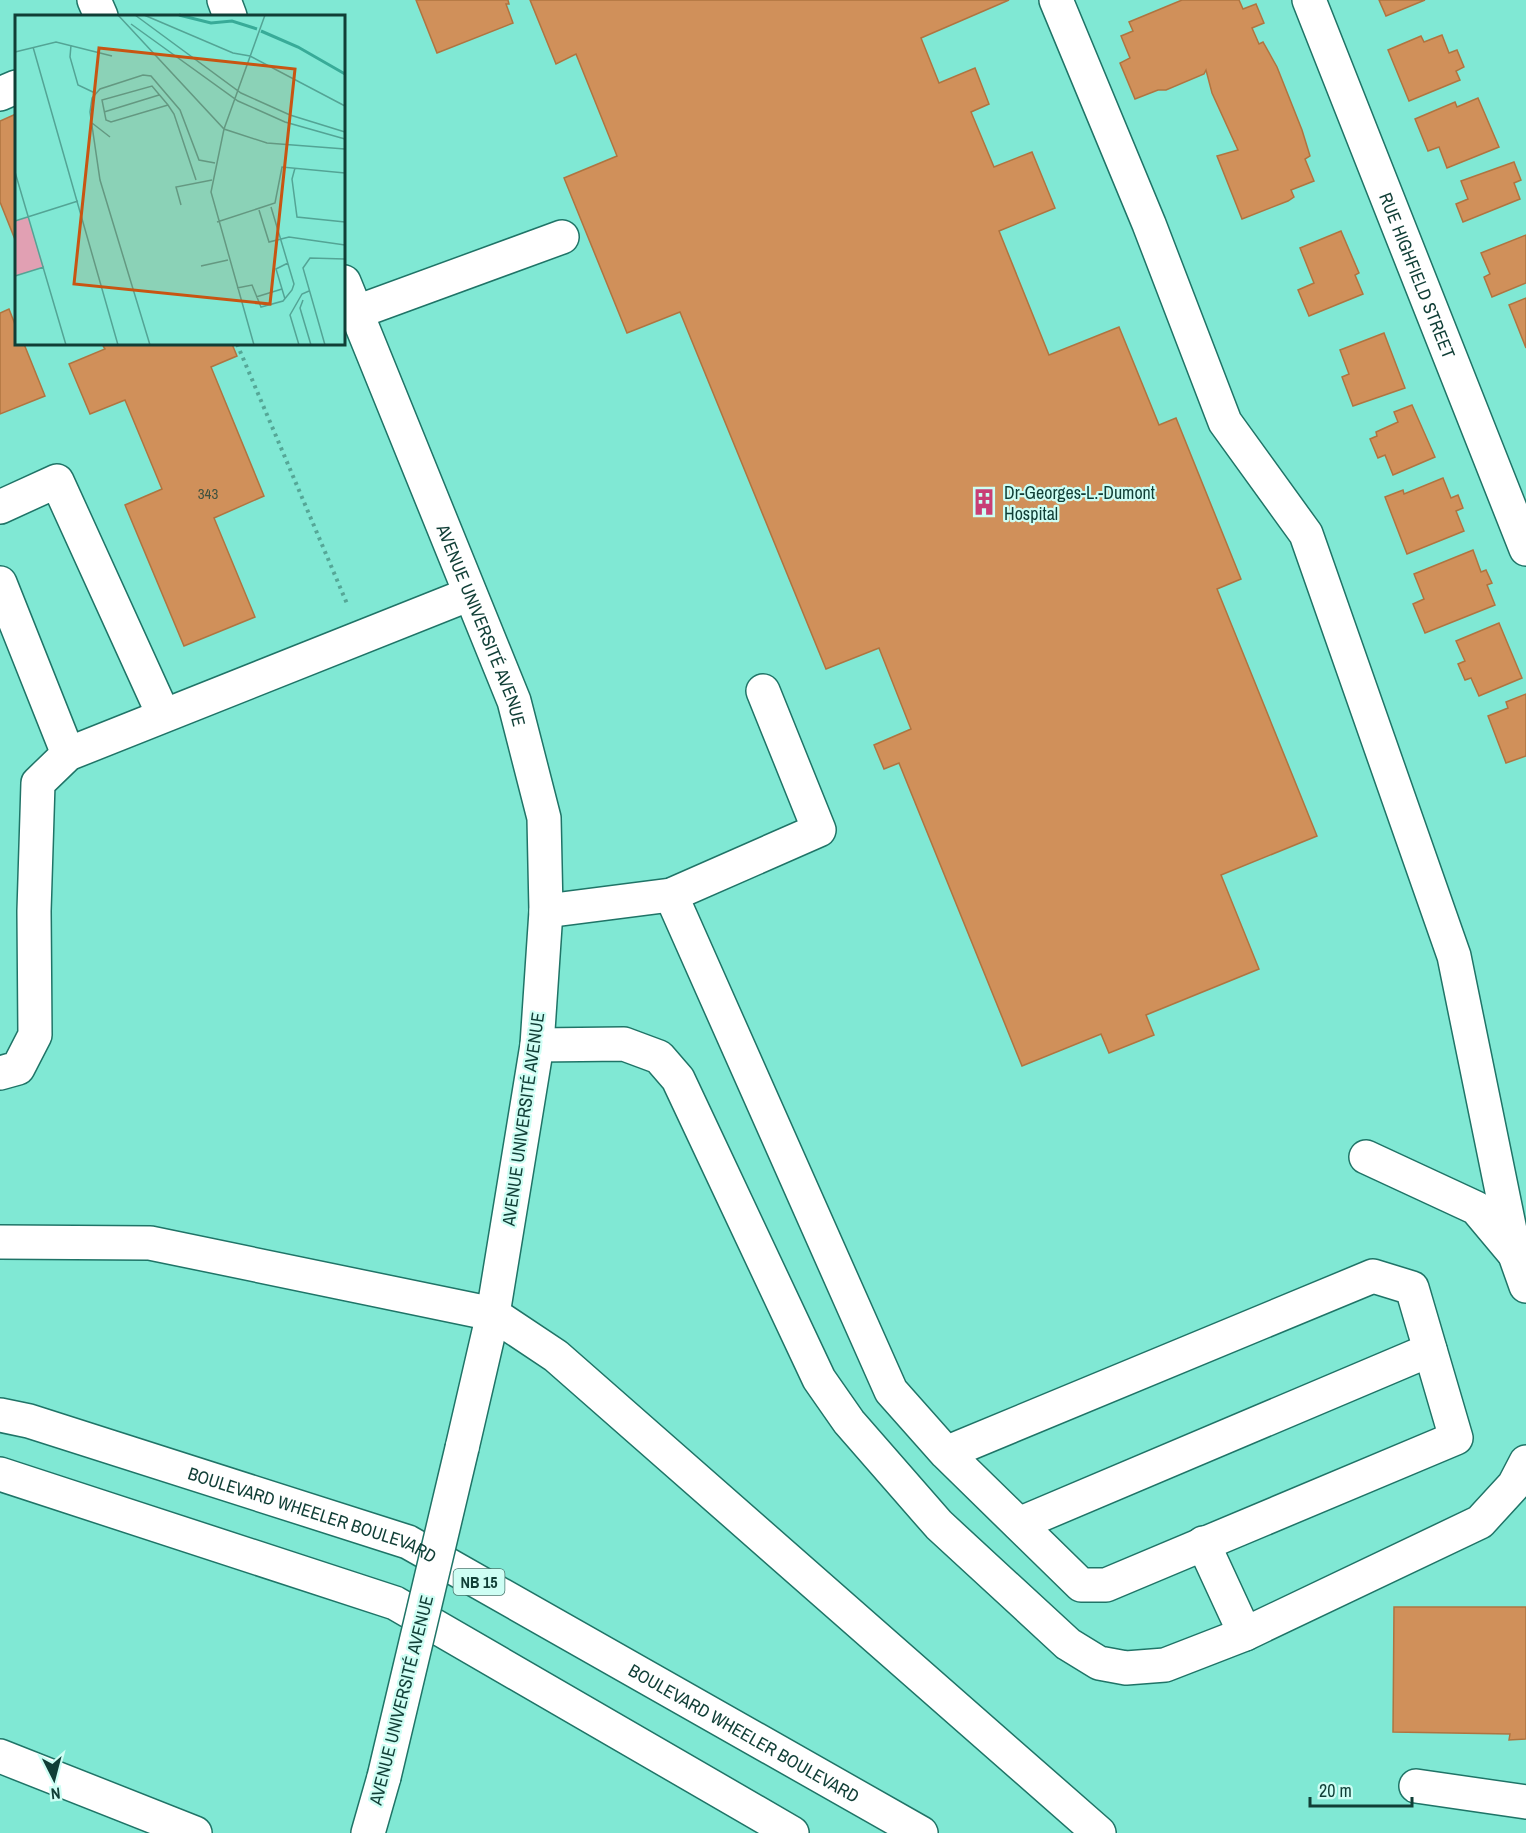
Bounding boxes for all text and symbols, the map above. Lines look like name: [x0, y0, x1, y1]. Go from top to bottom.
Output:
inset map: [15, 15, 345, 345]
street label: RUE HIGHFIELD STREET: [1374, 189, 1462, 362]
place label: Dr-Georges-L.-Dumont Hospital: [1004, 480, 1155, 526]
house number: 343: [198, 483, 218, 504]
building icon: Dr-Georges-L.-Dumont Hospital: [969, 487, 999, 517]
street label: AVENUE UNIVERSITÉ AVENUE: [431, 519, 532, 729]
street label: AVENUE UNIVERSITÉ AVENUE: [496, 1011, 550, 1228]
street label: BOULEVARD WHEELER BOULEVARD: [185, 1460, 441, 1568]
road number: NB 15: [454, 1569, 504, 1595]
street label: AVENUE UNIVERSITÉ AVENUE: [363, 1593, 439, 1808]
street label: BOULEVARD WHEELER BOULEVARD: [624, 1657, 864, 1808]
north arrow: [24, 1749, 84, 1809]
scale bar: [1310, 1770, 1412, 1808]
text: 20 m: [1319, 1778, 1352, 1803]
text: N: [50, 1782, 61, 1805]

